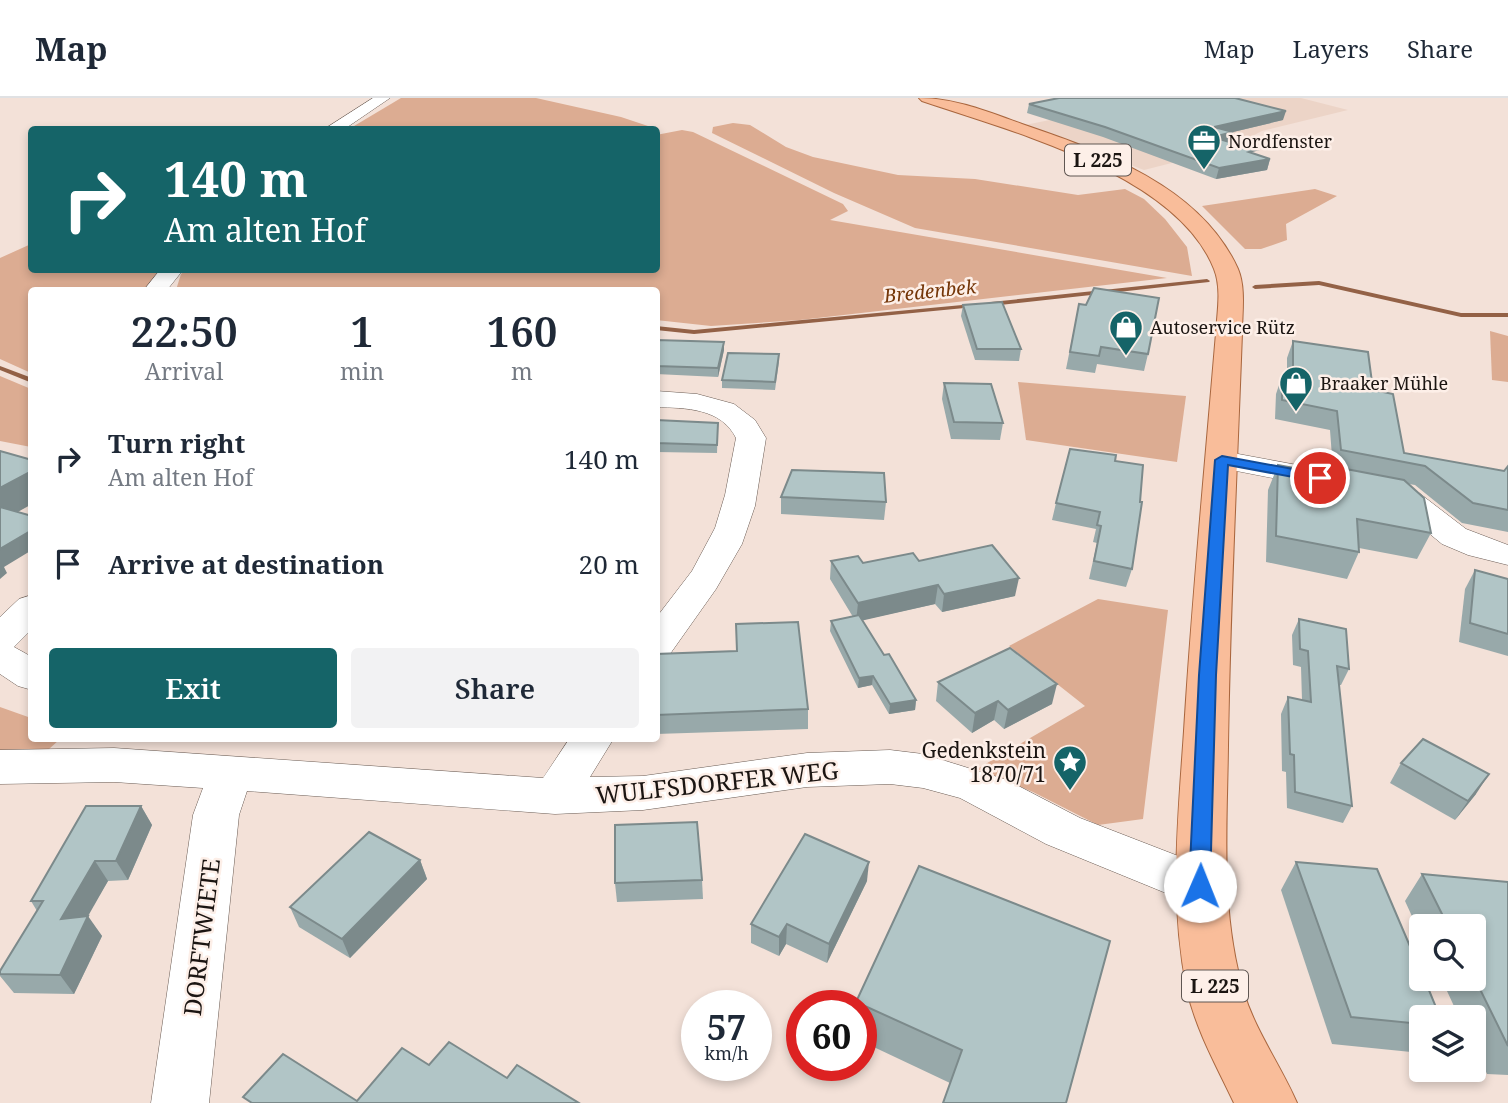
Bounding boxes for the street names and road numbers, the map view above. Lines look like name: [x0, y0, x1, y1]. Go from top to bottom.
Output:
road number: L 225: [1065, 144, 1131, 176]
street label: WULFSDORFER WEG: [594, 753, 840, 811]
street label: DORFTWIETE: [175, 856, 227, 1018]
road number: L 225: [1182, 971, 1248, 1002]

